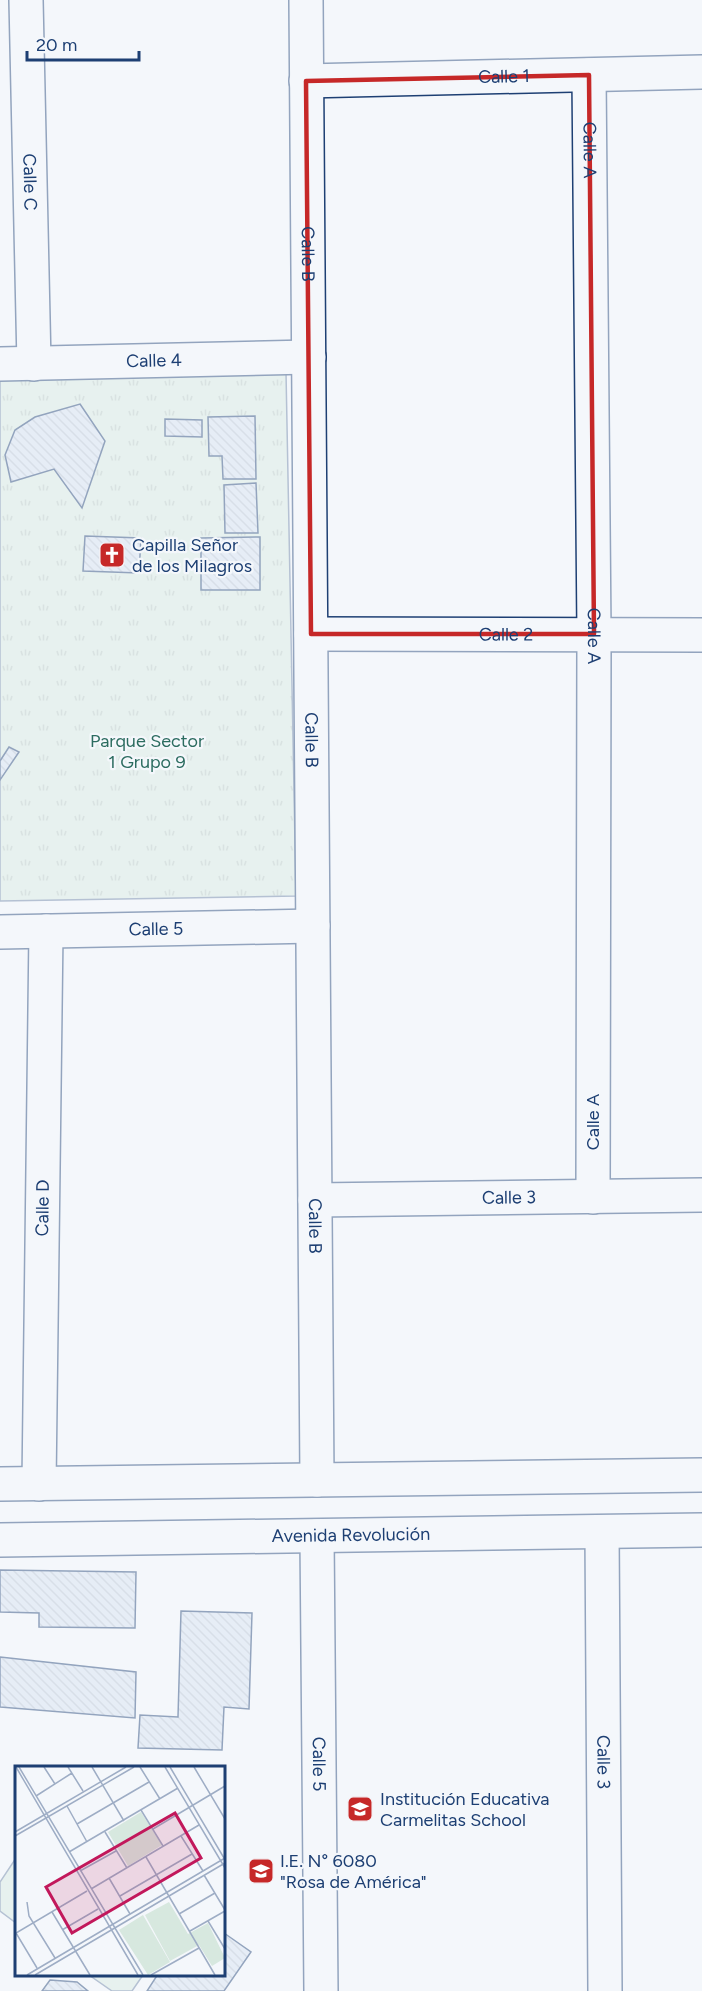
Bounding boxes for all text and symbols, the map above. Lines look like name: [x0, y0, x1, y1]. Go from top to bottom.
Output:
scale bar: [27, 24, 140, 62]
text: 20 m: [36, 34, 77, 56]
street label: Calle 1: [478, 65, 530, 88]
street label: Calle A: [578, 122, 601, 178]
street label: Calle C: [18, 153, 42, 211]
street label: Calle B: [297, 226, 319, 282]
street label: Calle 4: [126, 349, 182, 372]
place label: Capilla Señor de los Milagros: [132, 534, 252, 577]
church icon: Capilla Señor de los Milagros: [97, 540, 127, 570]
street label: Calle A: [583, 608, 605, 664]
street label: Calle 2: [479, 623, 533, 646]
street label: Calle B: [300, 712, 323, 768]
park label: Parque Sector 1 Grupo 9: [90, 730, 204, 773]
street label: Calle 5: [128, 917, 184, 941]
street label: Calle A: [582, 1094, 604, 1150]
street label: Calle D: [31, 1179, 54, 1237]
street label: Calle 3: [482, 1186, 536, 1209]
street label: Calle B: [304, 1198, 326, 1254]
street label: Avenida Revolución: [272, 1523, 430, 1547]
street label: Calle 3: [592, 1735, 615, 1789]
street label: Calle 5: [308, 1737, 330, 1791]
inset map: [15, 1766, 225, 1976]
place label: Institución Educativa Carmelitas School: [380, 1788, 549, 1831]
school or university icon: Institución Educativa Carmelitas School: [345, 1794, 375, 1824]
place label: I.E. N° 6080 "Rosa de América": [280, 1850, 427, 1893]
school or university icon: I.E. N° 6080 "Rosa de América": [246, 1856, 276, 1886]

